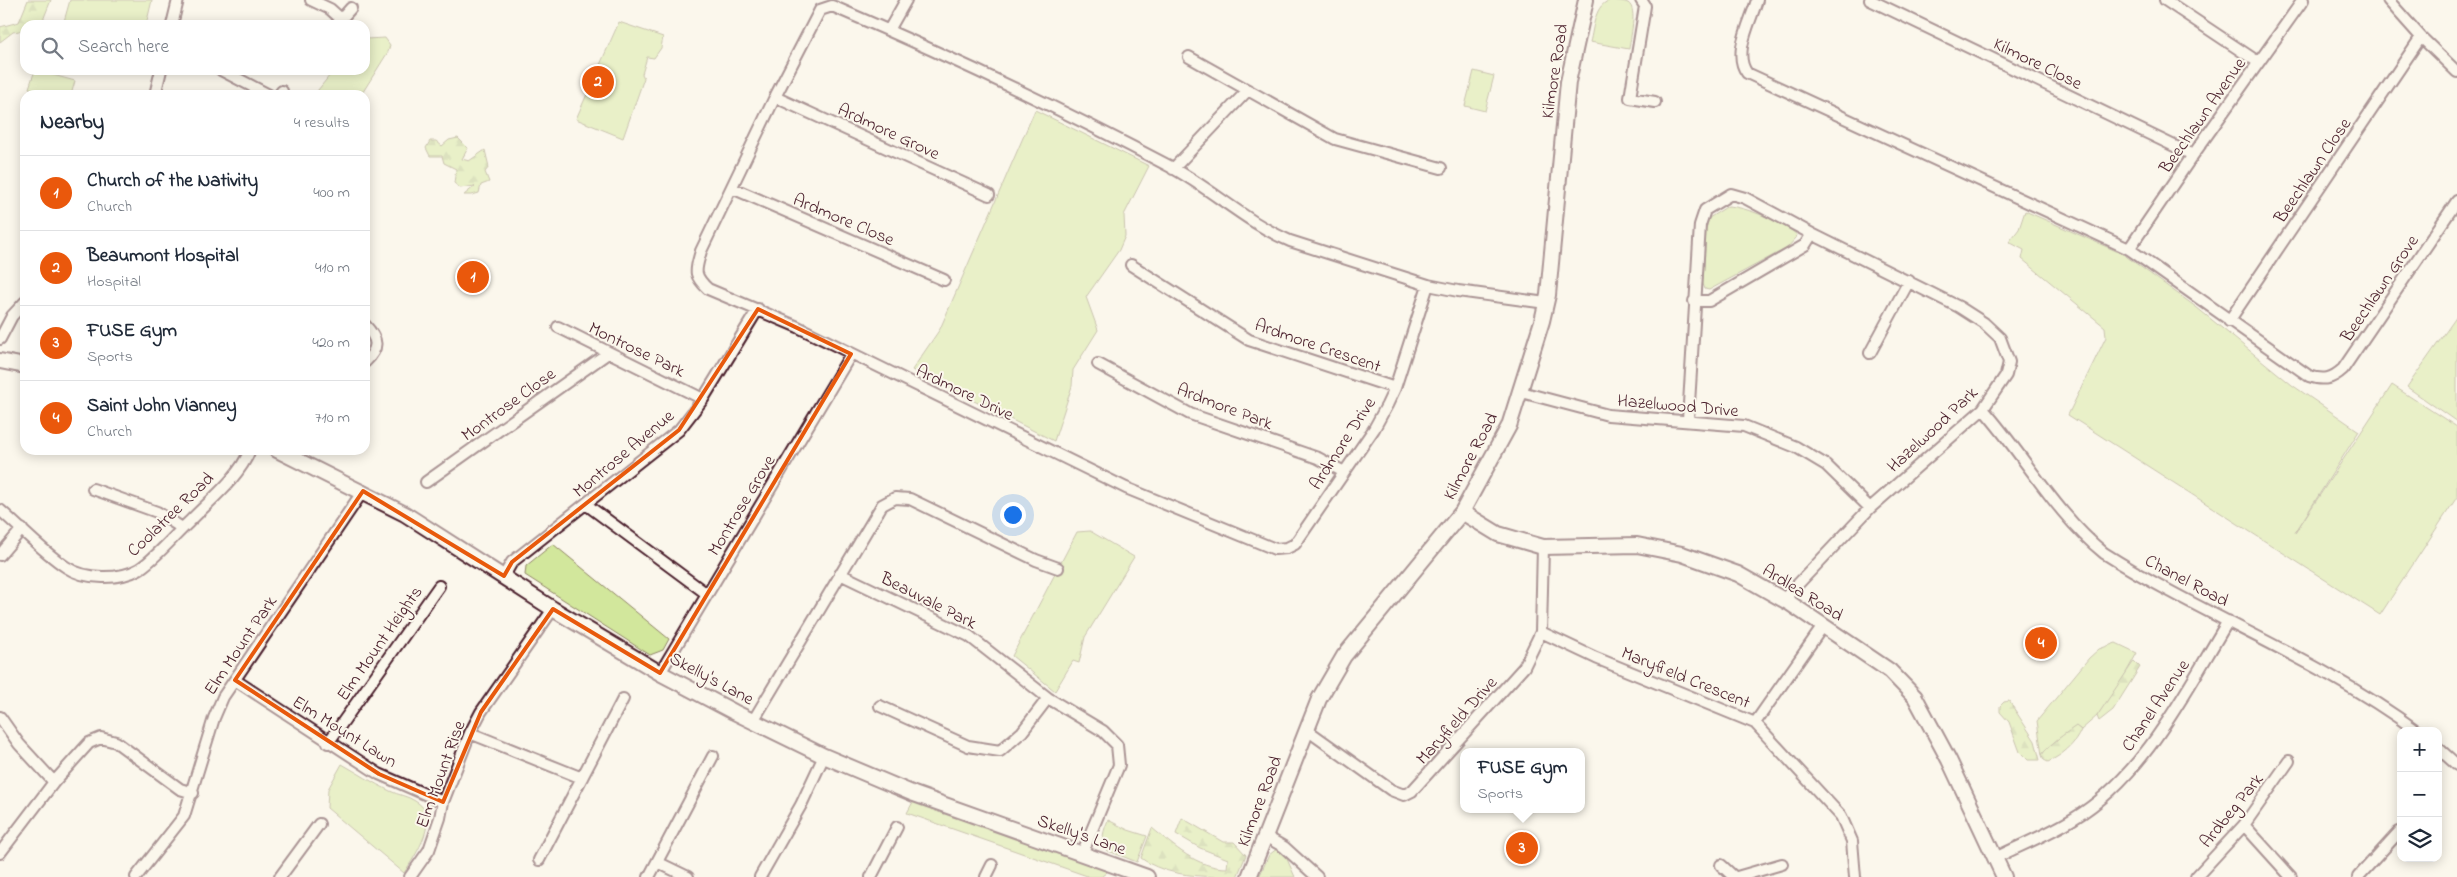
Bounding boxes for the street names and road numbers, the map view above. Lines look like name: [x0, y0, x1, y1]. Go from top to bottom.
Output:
street label: Kilmore Road: [1536, 22, 1576, 121]
street label: Kilmore Close: [1988, 32, 2087, 98]
street label: Beechlawn Avenue: [2153, 52, 2254, 180]
street label: Ardmore Grove: [833, 98, 944, 168]
street label: Beechlawn Close: [2268, 112, 2359, 230]
street label: Ardmore Close: [789, 188, 899, 254]
street label: Beechlawn Grove: [2335, 229, 2427, 349]
street label: Ardmore Crescent: [1251, 313, 1384, 381]
street label: Montrose Park: [584, 316, 689, 385]
street label: Ardmore Drive: [911, 359, 1018, 429]
street label: Montrose Close: [456, 362, 563, 449]
street label: Ardmore Park: [1173, 378, 1276, 438]
street label: Hazelwood Park: [1882, 381, 1985, 480]
street label: Hazelwood Drive: [1616, 389, 1740, 425]
street label: Ardmore Drive: [1304, 392, 1384, 496]
street label: Montrose Avenue: [568, 404, 681, 505]
street label: Kilmore Road: [1438, 409, 1506, 505]
street label: Montrose Grove: [702, 450, 784, 561]
street label: Coolatree Road: [122, 467, 221, 564]
street label: Chanel Road: [2139, 549, 2233, 615]
street label: Ardlea Road: [1756, 558, 1848, 629]
street label: Beauvale Park: [875, 566, 981, 637]
street label: Elm Mount Heights: [331, 581, 431, 708]
street label: Elm Mount Park: [199, 591, 285, 701]
street label: Maryfield Crescent: [1617, 641, 1754, 717]
street label: Skelly's Lane: [664, 647, 759, 713]
street label: Chanel Avenue: [2116, 654, 2198, 758]
street label: Maryfield Drive: [1411, 671, 1505, 771]
street label: Elm Mount Lawn: [286, 690, 402, 775]
street label: Elm Mount Rise: [410, 716, 474, 832]
street label: Kilmore Road: [1232, 752, 1290, 851]
street label: Ardbeg Park: [2194, 768, 2272, 855]
street label: Skelly's Lane: [1033, 809, 1130, 864]

